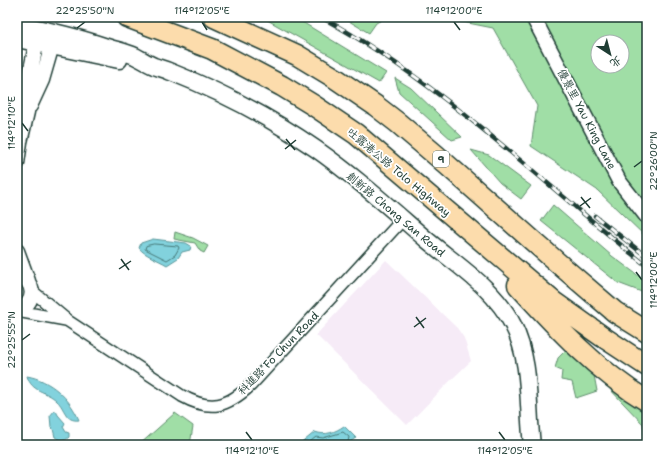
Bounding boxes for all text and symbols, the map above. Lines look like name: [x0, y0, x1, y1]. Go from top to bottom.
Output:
text: 22°25'50"N: [56, 4, 114, 17]
text: 114°12'05"E: [174, 4, 230, 17]
text: 114°12'00"E: [426, 4, 482, 17]
north arrow: [590, 34, 630, 74]
text: 北: [607, 52, 624, 71]
street label: 優景里 Yau King Lane: [554, 66, 619, 172]
text: 114°12'10"E: [5, 96, 18, 150]
street label: 吐露港公路 Tolo Highway: [344, 125, 454, 220]
text: 22°26'00"N: [647, 131, 660, 191]
road number: 9: [433, 151, 449, 167]
street label: 創新路 Chong San Road: [343, 169, 448, 260]
text: 114°12'00"E: [647, 252, 660, 308]
street label: 科進路 Fo Chun Road: [235, 308, 322, 398]
text: 22°25'55"N: [5, 311, 18, 369]
text: 114°12'10"E: [225, 444, 279, 457]
text: 114°12'05"E: [477, 444, 533, 457]

